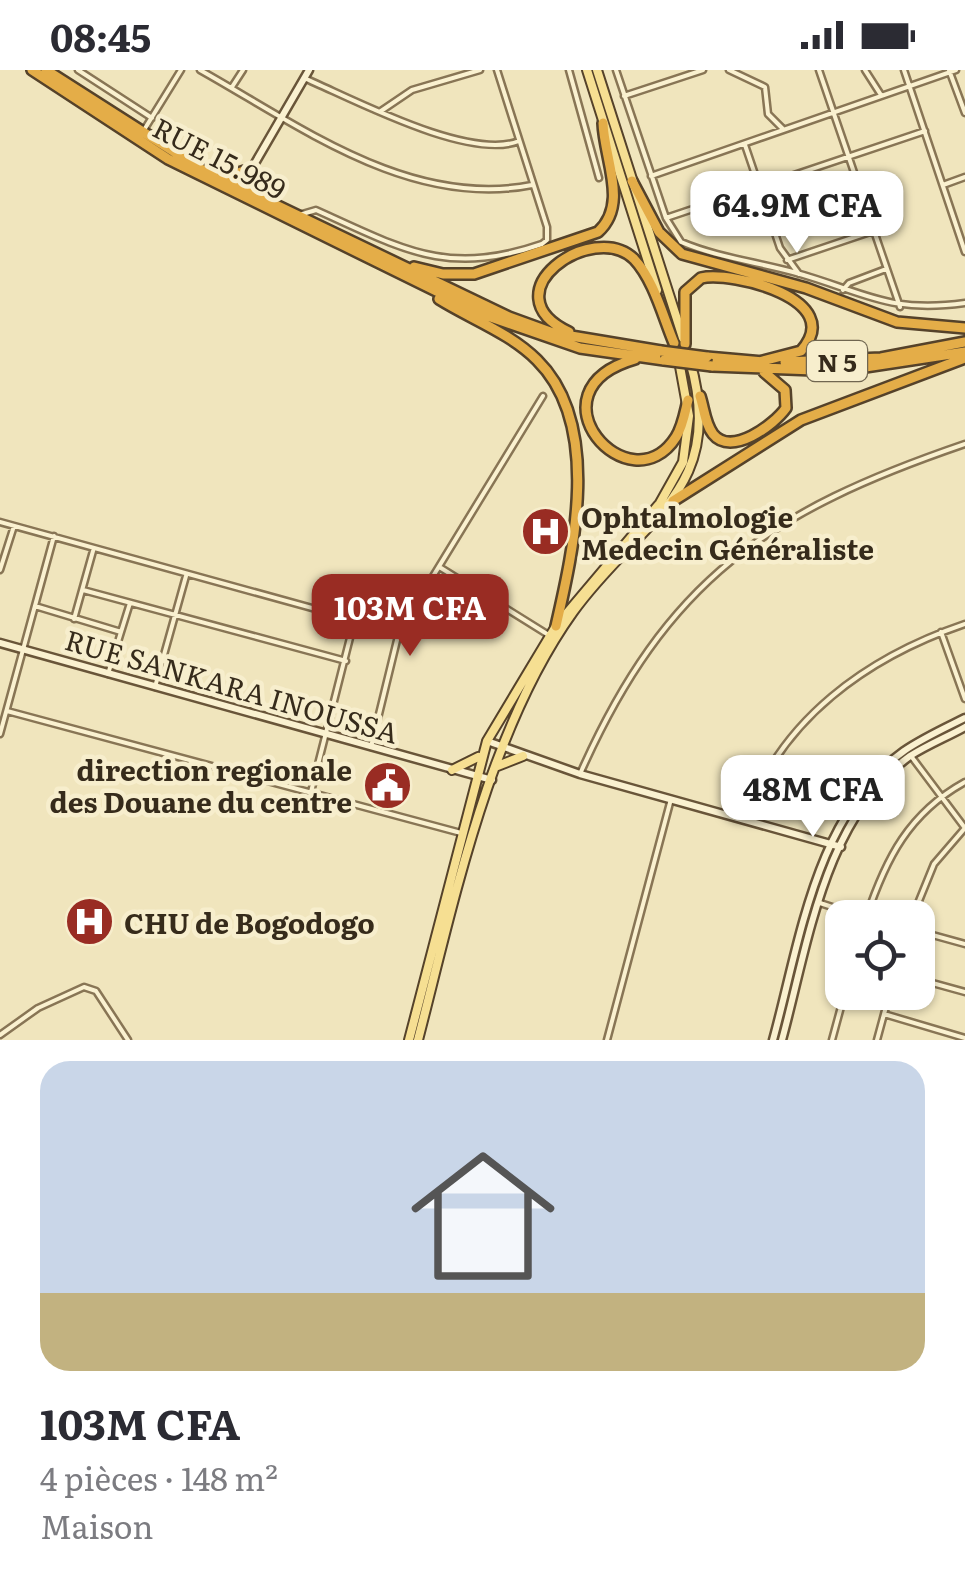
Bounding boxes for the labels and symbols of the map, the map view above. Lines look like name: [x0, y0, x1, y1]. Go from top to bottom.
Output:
street label: RUE 15.989: [146, 106, 294, 208]
pin: 64.9M CFA: [683, 171, 911, 256]
road number: N 5: [807, 341, 867, 381]
place label: Ophtalmologie Medecin Généraliste: [581, 495, 874, 569]
hospital icon: Ophtalmologie Medecin Généraliste: [520, 506, 572, 558]
pin: 103M CFA: [307, 574, 513, 659]
street label: RUE SANKARA INOUSSA: [60, 617, 404, 753]
place label: direction regionale des Douane du centre: [49, 748, 352, 822]
pin: 48M CFA: [721, 755, 905, 840]
public building icon: direction regionale des Douane du centre: [361, 759, 413, 811]
hospital icon: CHU de Bogodogo: [63, 896, 115, 948]
place label: CHU de Bogodogo: [124, 901, 375, 943]

